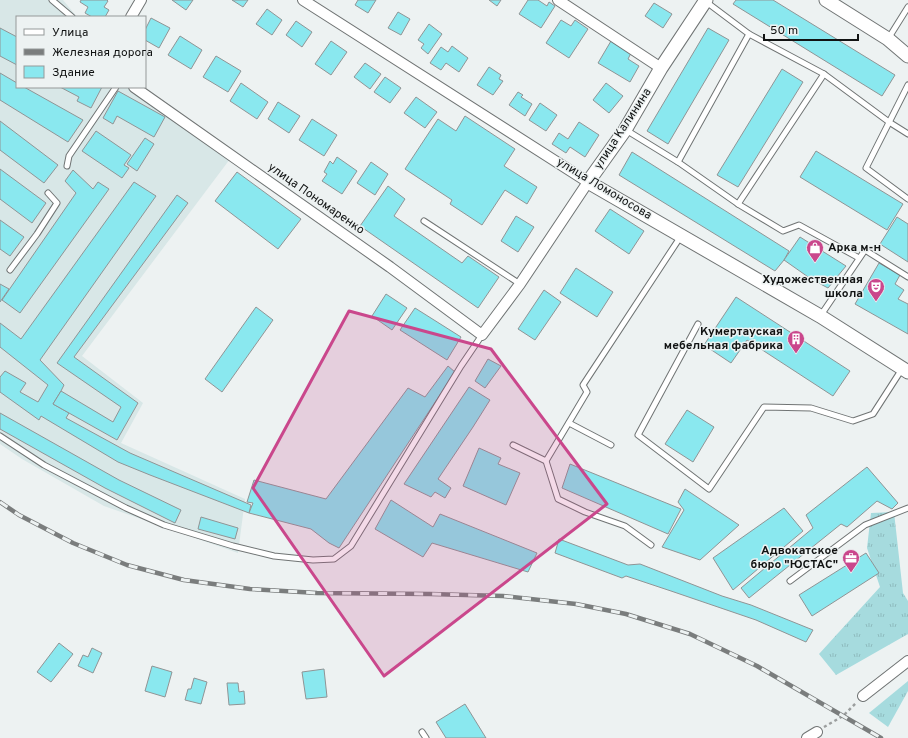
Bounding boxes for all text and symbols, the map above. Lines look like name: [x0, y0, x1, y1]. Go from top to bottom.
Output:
legend: [16, 16, 146, 88]
scale bar: [764, 16, 858, 42]
text: 50 m: [770, 23, 798, 39]
text: Улица: [52, 25, 88, 41]
text: Железная дорога: [52, 45, 153, 61]
text: Здание: [52, 65, 95, 81]
street label: улица Калинина: [591, 85, 655, 173]
street label: улица Ломоносова: [553, 154, 655, 224]
street label: улица Пономаренко: [264, 159, 368, 239]
shop icon: Арка м-н: [805, 238, 825, 263]
place label: Арка м-н: [828, 240, 881, 256]
place label: Художественная школа: [762, 272, 863, 302]
theatre icon: Художественная школа: [866, 277, 886, 302]
place label: Кумертауская мебельная фабрика: [664, 324, 783, 354]
building icon: Кумертауская мебельная фабрика: [786, 329, 806, 354]
place label: Адвокатское бюро "ЮСТАС": [751, 543, 838, 573]
office icon: Адвокатское бюро "ЮСТАС": [841, 548, 861, 573]

